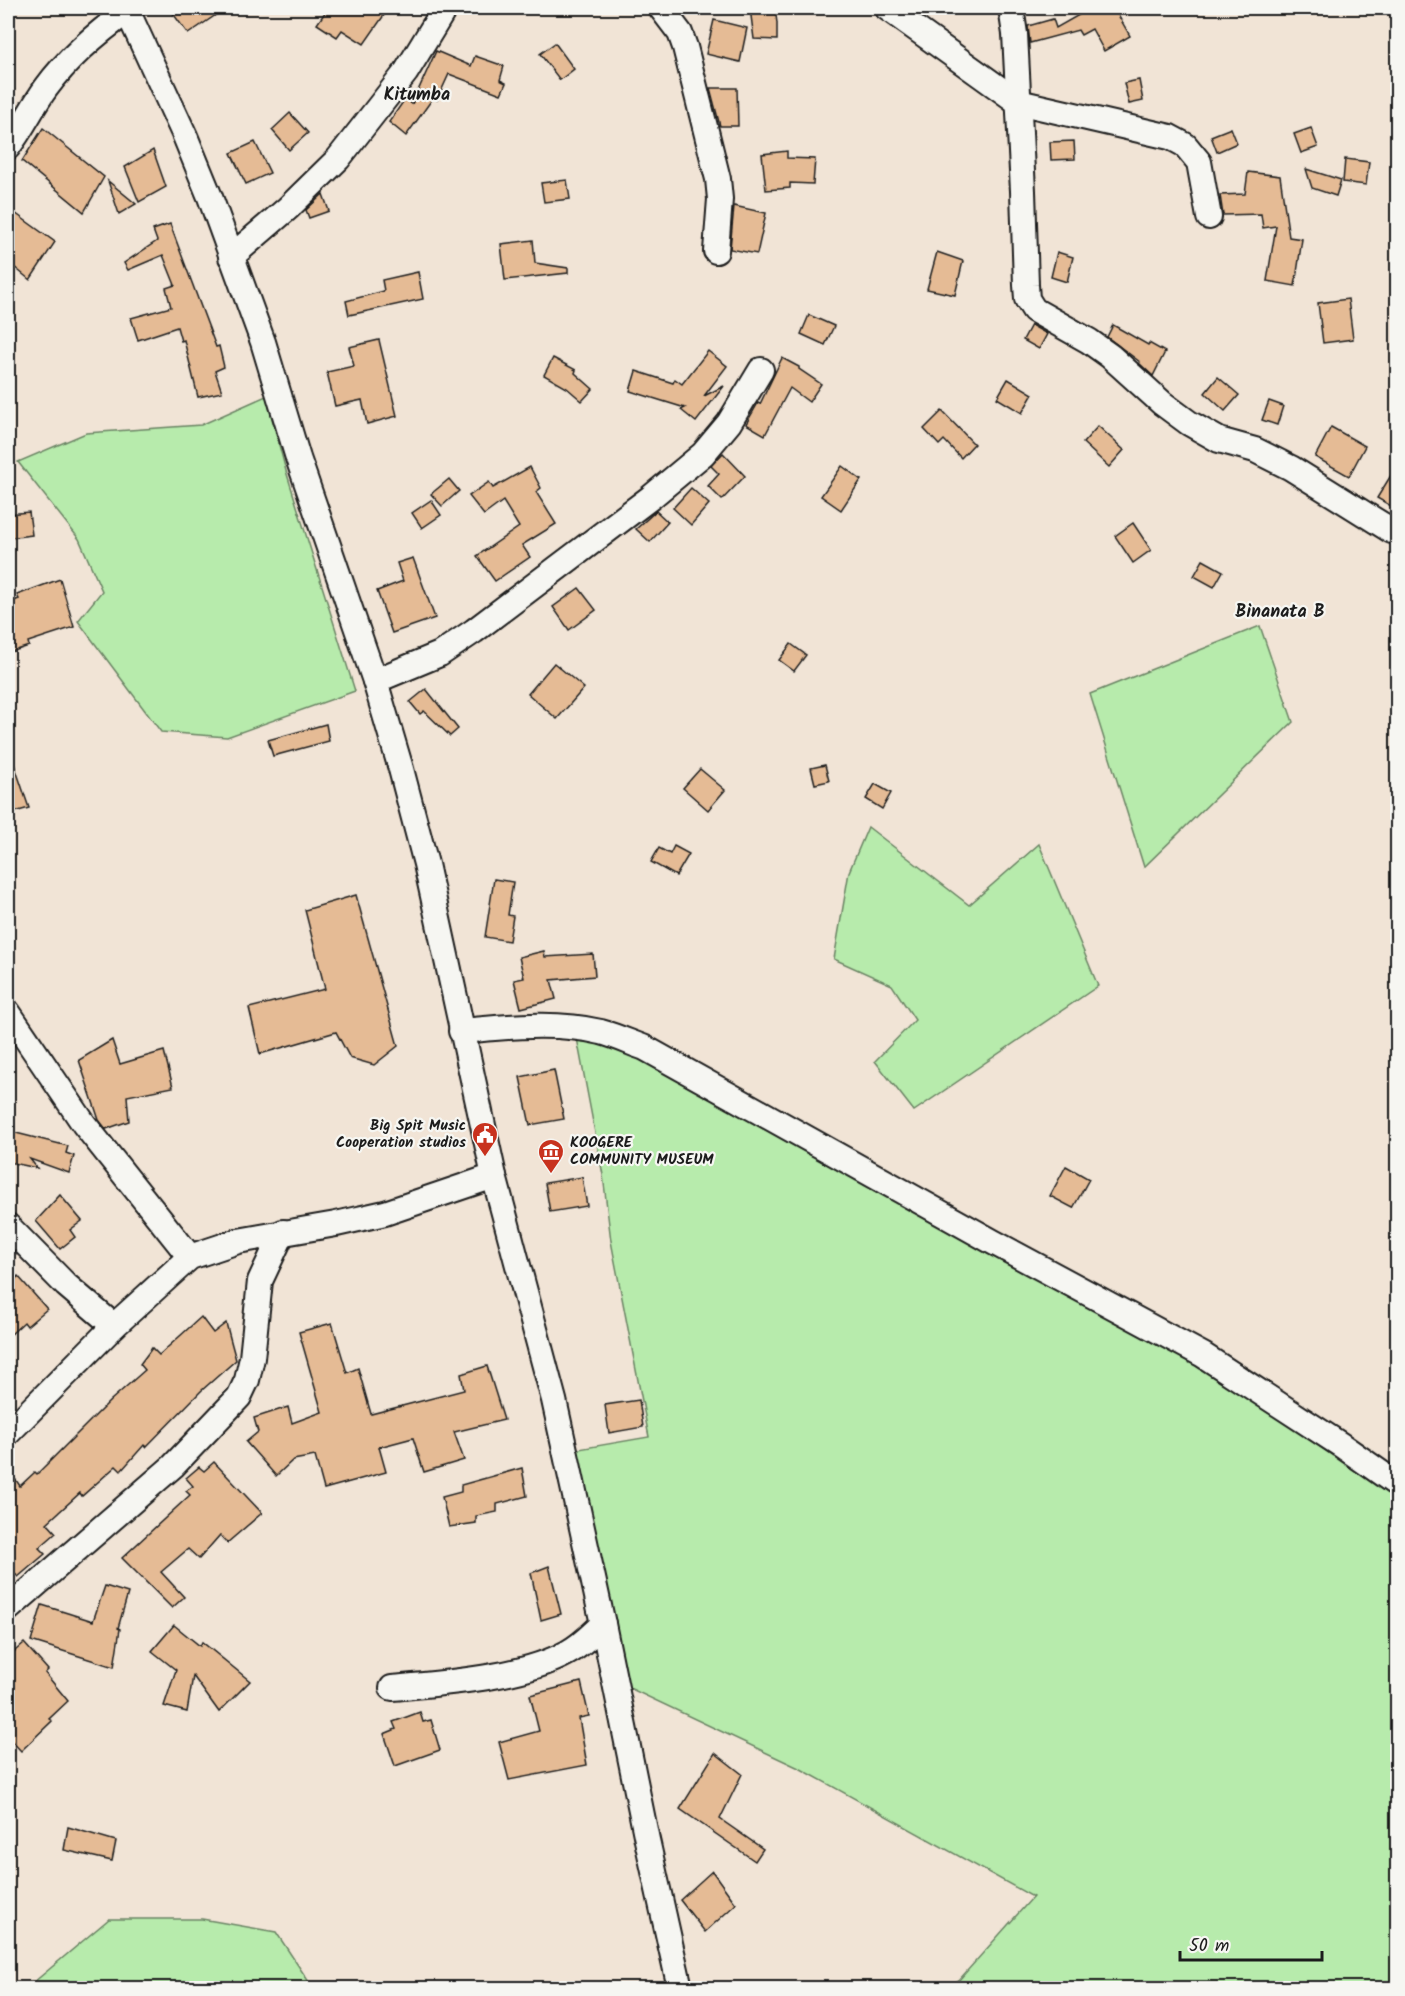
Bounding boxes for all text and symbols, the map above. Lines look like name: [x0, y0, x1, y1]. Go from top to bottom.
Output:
district label: Kitumba: [384, 81, 450, 110]
district label: Binanata B: [1235, 598, 1325, 627]
place label: Big Spit Music Cooperation studios: [336, 1114, 466, 1155]
public building icon: Big Spit Music Cooperation studios: [470, 1120, 500, 1158]
place label: KOOGERE COMMUNITY MUSEUM: [570, 1131, 714, 1172]
museum icon: KOOGERE COMMUNITY MUSEUM: [536, 1137, 566, 1175]
scale bar: [1180, 1924, 1322, 1962]
text: 50 m: [1189, 1932, 1229, 1961]

